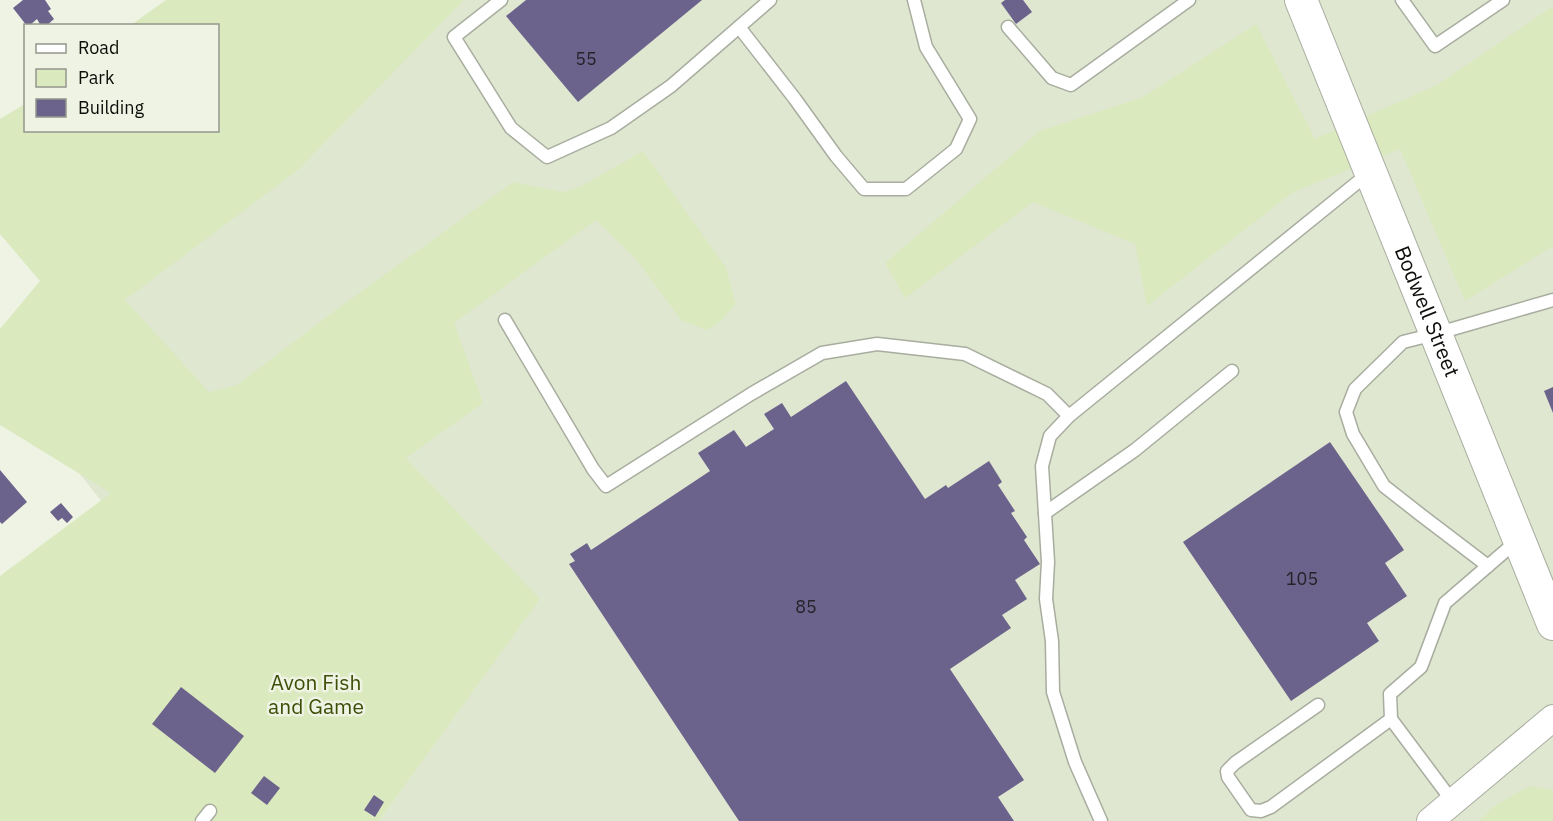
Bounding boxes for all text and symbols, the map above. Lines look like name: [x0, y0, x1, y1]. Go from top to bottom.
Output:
legend: [24, 24, 219, 132]
text: Road: [78, 36, 119, 59]
house number: 55: [575, 47, 597, 70]
text: Park: [78, 66, 115, 89]
text: Building: [78, 96, 145, 119]
street label: Bodwell Street: [1389, 241, 1467, 381]
house number: 105: [1286, 567, 1318, 590]
house number: 85: [795, 595, 817, 618]
park label: Avon Fish and Game: [268, 668, 364, 720]

